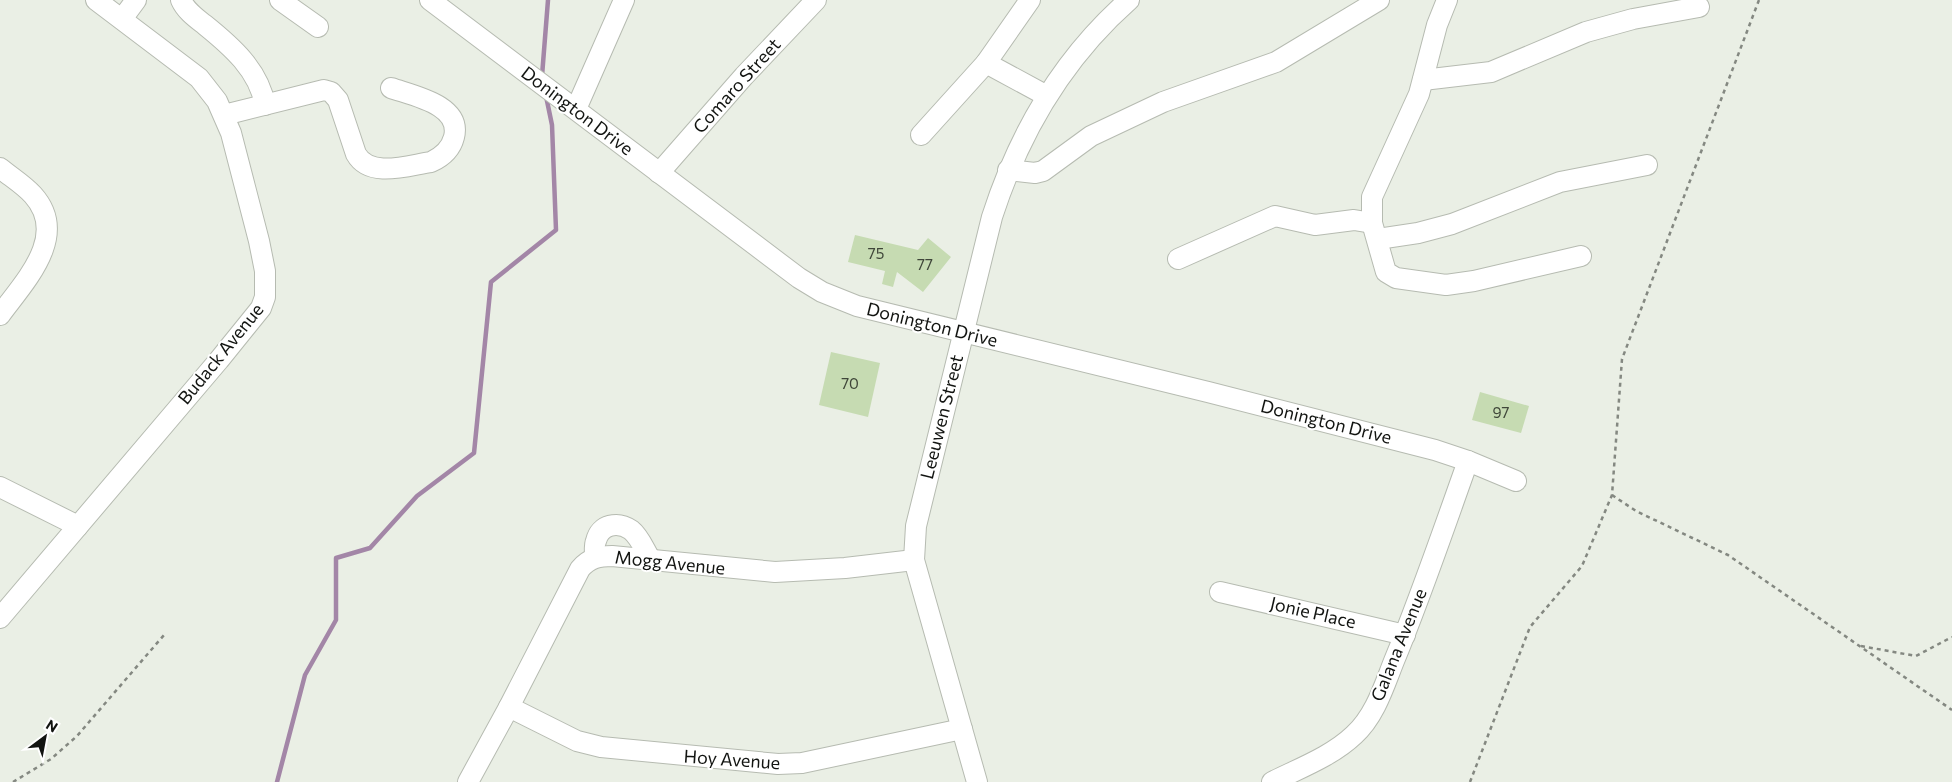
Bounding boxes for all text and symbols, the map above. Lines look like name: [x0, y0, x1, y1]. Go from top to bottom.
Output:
street label: Comaro Street: [688, 33, 785, 137]
street label: Donington Drive: [517, 61, 638, 159]
house number: 75: [868, 244, 884, 262]
house number: 77: [917, 255, 933, 273]
street label: Donington Drive: [864, 297, 1000, 351]
street label: Budack Avenue: [173, 298, 268, 408]
street label: Leeuwen Street: [915, 352, 967, 481]
house number: 70: [841, 374, 859, 392]
street label: Donington Drive: [1258, 394, 1394, 448]
house number: 97: [1493, 403, 1510, 421]
street label: Mogg Avenue: [614, 545, 726, 579]
street label: Galana Avenue: [1365, 585, 1431, 704]
street label: Jonie Place: [1268, 591, 1358, 633]
north arrow: [20, 712, 70, 762]
text: N: [43, 716, 61, 736]
street label: Hoy Avenue: [683, 745, 781, 773]

